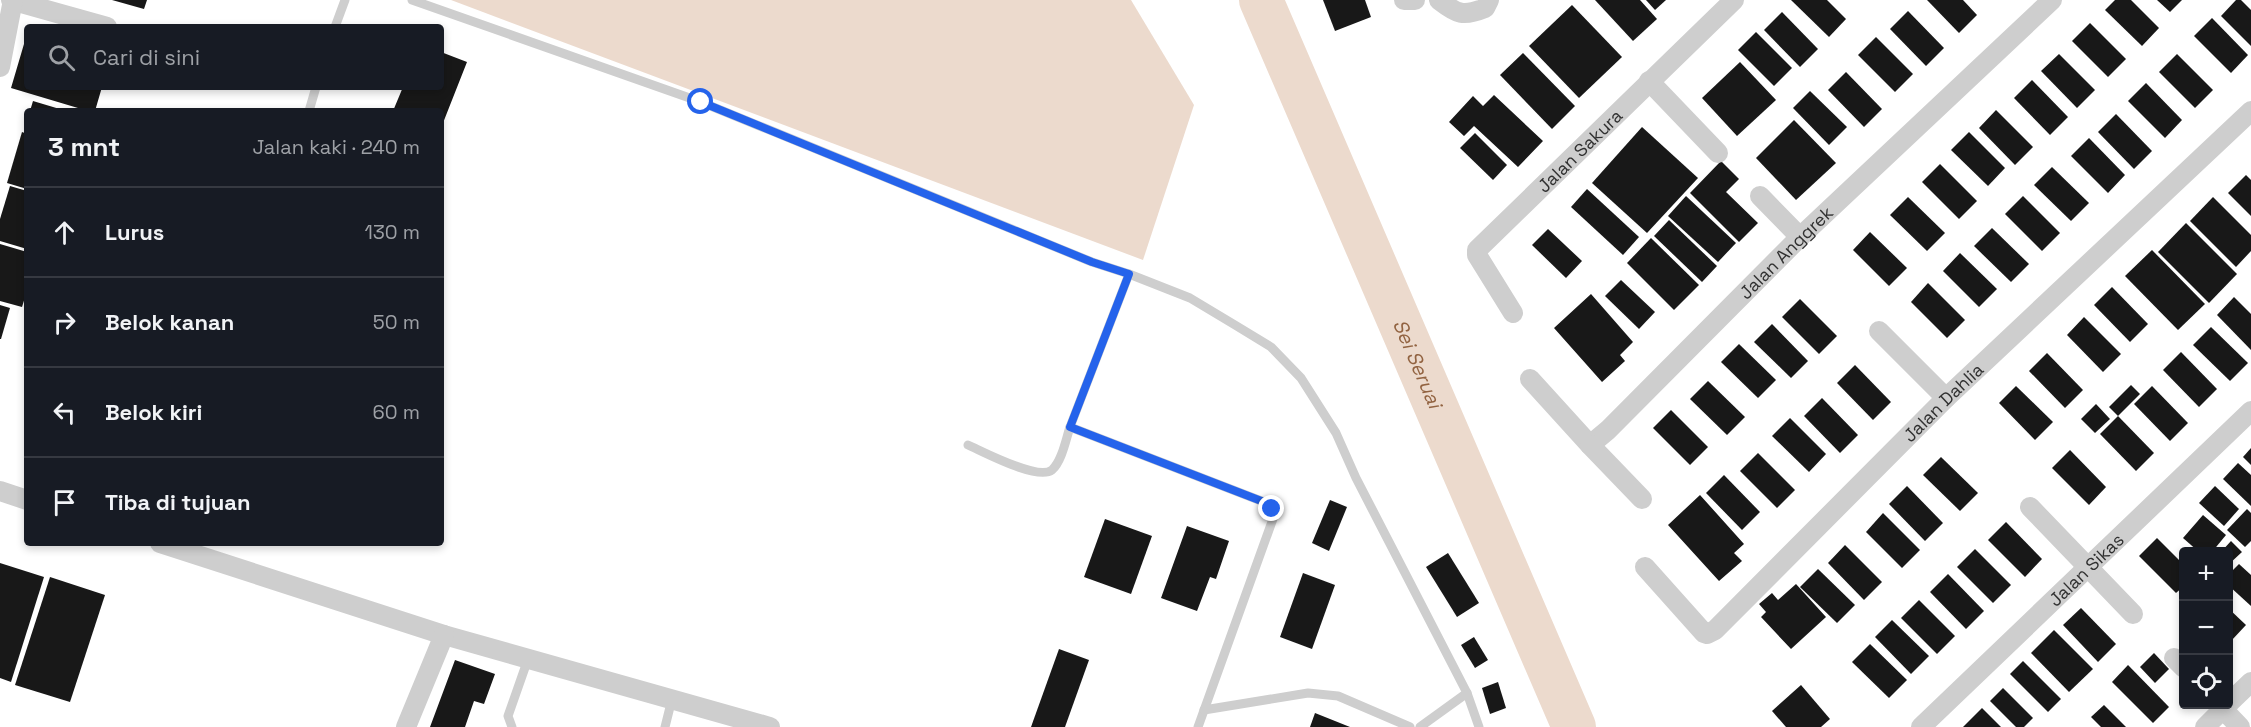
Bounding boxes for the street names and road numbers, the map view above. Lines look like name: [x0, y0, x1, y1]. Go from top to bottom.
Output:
street label: Jalan Sakura: [1532, 104, 1627, 197]
street label: Jalan Anggrek: [1734, 201, 1838, 304]
street label: Jalan Dahlia: [1898, 358, 1988, 446]
street label: Jalan Sikas: [2043, 528, 2128, 611]

